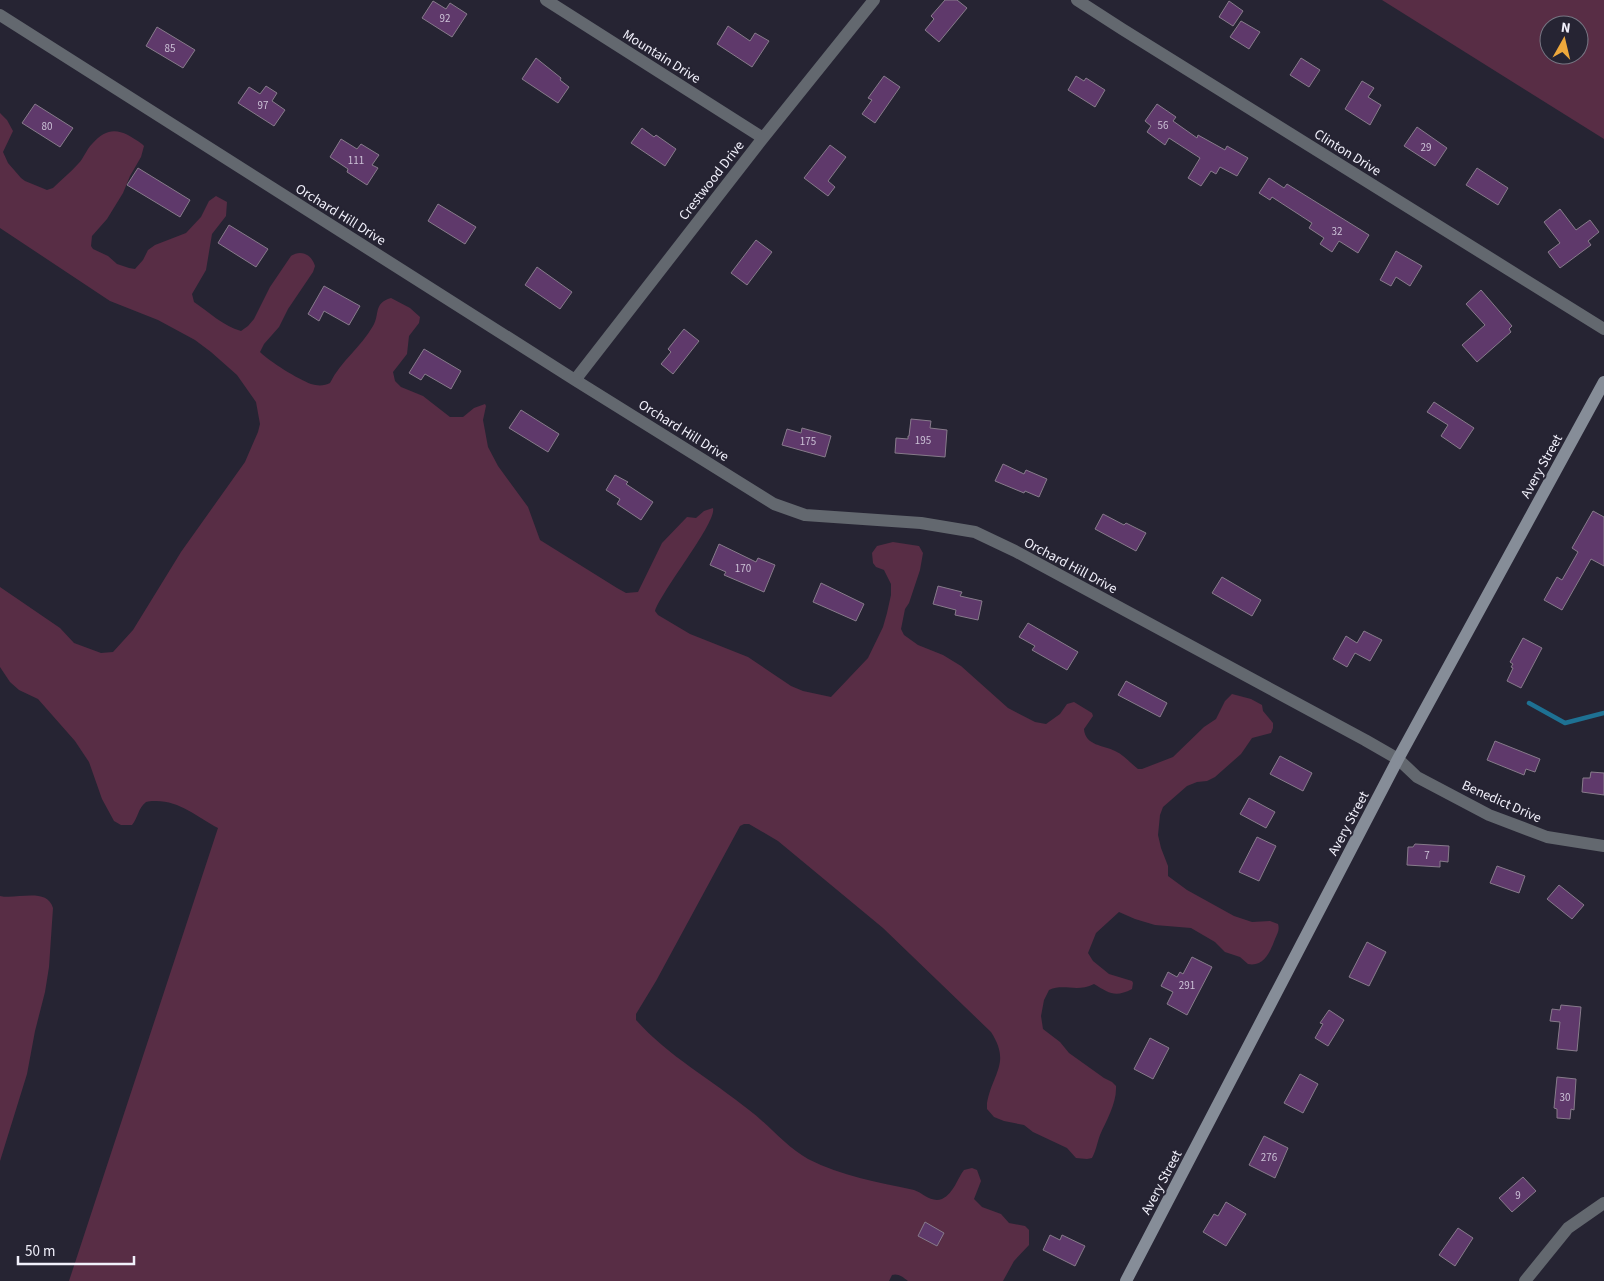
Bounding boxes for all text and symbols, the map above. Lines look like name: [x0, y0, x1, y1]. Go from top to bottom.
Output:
house number: 92: [440, 11, 450, 26]
north arrow: [1539, 15, 1589, 65]
text: N: [1560, 18, 1572, 39]
street label: Mountain Drive: [619, 25, 704, 89]
house number: 85: [165, 41, 175, 56]
house number: 97: [258, 98, 268, 113]
house number: 56: [1158, 118, 1169, 133]
house number: 80: [42, 119, 52, 134]
street label: Clinton Drive: [1310, 124, 1385, 181]
street label: Crestwood Drive: [674, 137, 749, 225]
house number: 29: [1421, 140, 1431, 155]
house number: 111: [348, 153, 364, 168]
street label: Orchard Hill Drive: [291, 179, 390, 251]
house number: 32: [1332, 224, 1342, 239]
street label: Orchard Hill Drive: [634, 395, 733, 467]
street label: Avery Street: [1516, 431, 1568, 502]
house number: 195: [915, 433, 931, 448]
house number: 175: [800, 434, 816, 449]
street label: Orchard Hill Drive: [1020, 533, 1121, 599]
house number: 170: [735, 561, 751, 576]
street label: Benedict Drive: [1459, 775, 1545, 828]
street label: Avery Street: [1323, 787, 1374, 859]
house number: 7: [1424, 848, 1430, 863]
house number: 291: [1179, 978, 1195, 993]
house number: 30: [1560, 1090, 1570, 1105]
street label: Avery Street: [1136, 1146, 1187, 1218]
house number: 276: [1261, 1150, 1278, 1165]
house number: 9: [1515, 1188, 1521, 1203]
scale bar: [18, 1234, 134, 1266]
text: 50 m: [25, 1241, 55, 1262]

